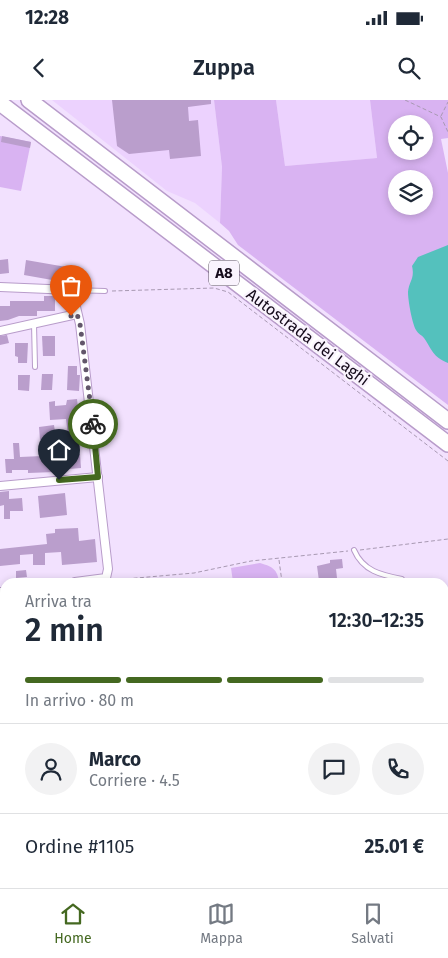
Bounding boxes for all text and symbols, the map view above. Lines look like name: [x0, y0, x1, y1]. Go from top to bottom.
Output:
text: 12:28: [25, 6, 69, 29]
icon: back: [25, 54, 53, 82]
text: Zuppa: [193, 54, 255, 81]
icon: search: [395, 54, 423, 82]
map controls: [388, 115, 433, 215]
button: locate: [388, 115, 433, 160]
button: layers: [388, 170, 433, 215]
road number: A8: [209, 260, 239, 286]
pin: [50, 265, 92, 316]
icon: bag: [57, 272, 85, 300]
street label: Autostrada dei Laghi: [243, 285, 373, 389]
courier: [68, 399, 118, 449]
icon: bike: [79, 410, 107, 438]
pin: [38, 429, 80, 480]
icon: home: [45, 436, 73, 464]
text: Arriva tra: [25, 592, 92, 611]
text: 12:30–12:35: [328, 609, 424, 632]
text: 2 min: [25, 611, 104, 649]
text: In arrivo · 80 m: [25, 691, 134, 710]
button: person: [25, 743, 77, 795]
button: chat: [308, 743, 360, 795]
button: phone: [372, 743, 424, 795]
text: Marco: [89, 748, 141, 771]
text: Corriere · 4.5: [89, 771, 180, 790]
text: Ordine #1105: [25, 835, 134, 858]
text: 25.01 €: [364, 835, 424, 858]
tab: Home: [54, 900, 92, 947]
tab: Mappa: [200, 900, 243, 947]
tab: Salvati: [351, 900, 394, 947]

